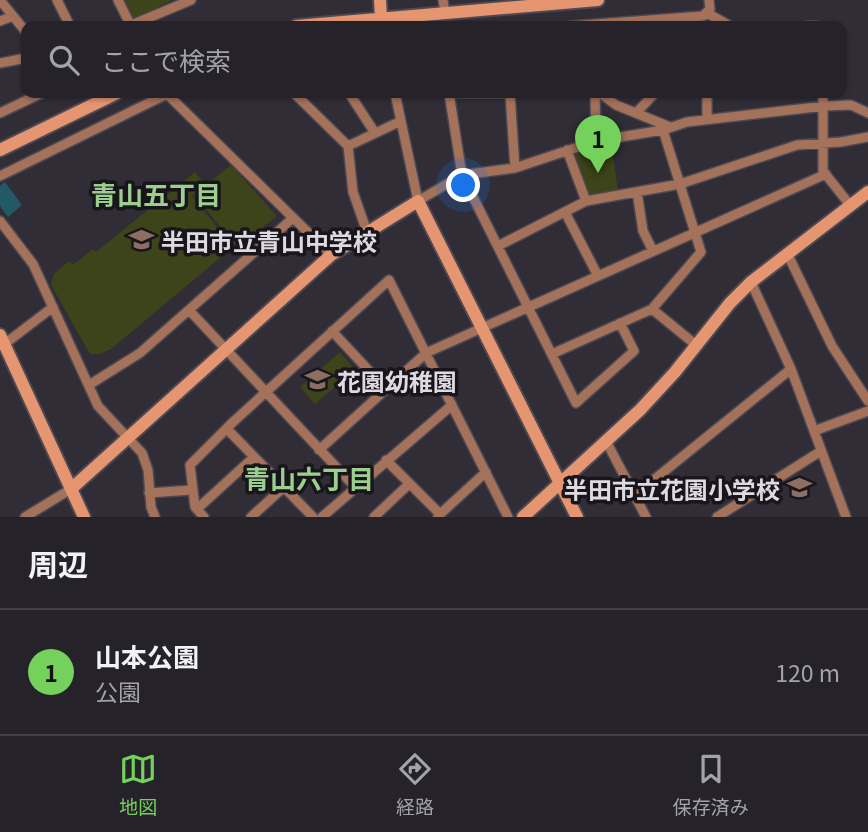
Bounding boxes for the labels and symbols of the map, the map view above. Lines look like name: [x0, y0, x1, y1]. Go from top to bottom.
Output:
pin: 1: [575, 115, 621, 173]
your location: [446, 168, 480, 202]
district label: 青山五丁目: [91, 175, 221, 212]
place label: 半田市立青山中学校: [161, 223, 377, 258]
school or university icon: 半田市立青山中学校: [127, 226, 155, 254]
place label: 花園幼稚園: [337, 363, 457, 398]
school or university icon: 花園幼稚園: [303, 366, 331, 394]
district label: 青山六丁目: [244, 459, 374, 496]
place label: 半田市立花園小学校: [564, 471, 780, 506]
school or university icon: 半田市立花園小学校: [786, 474, 814, 502]

